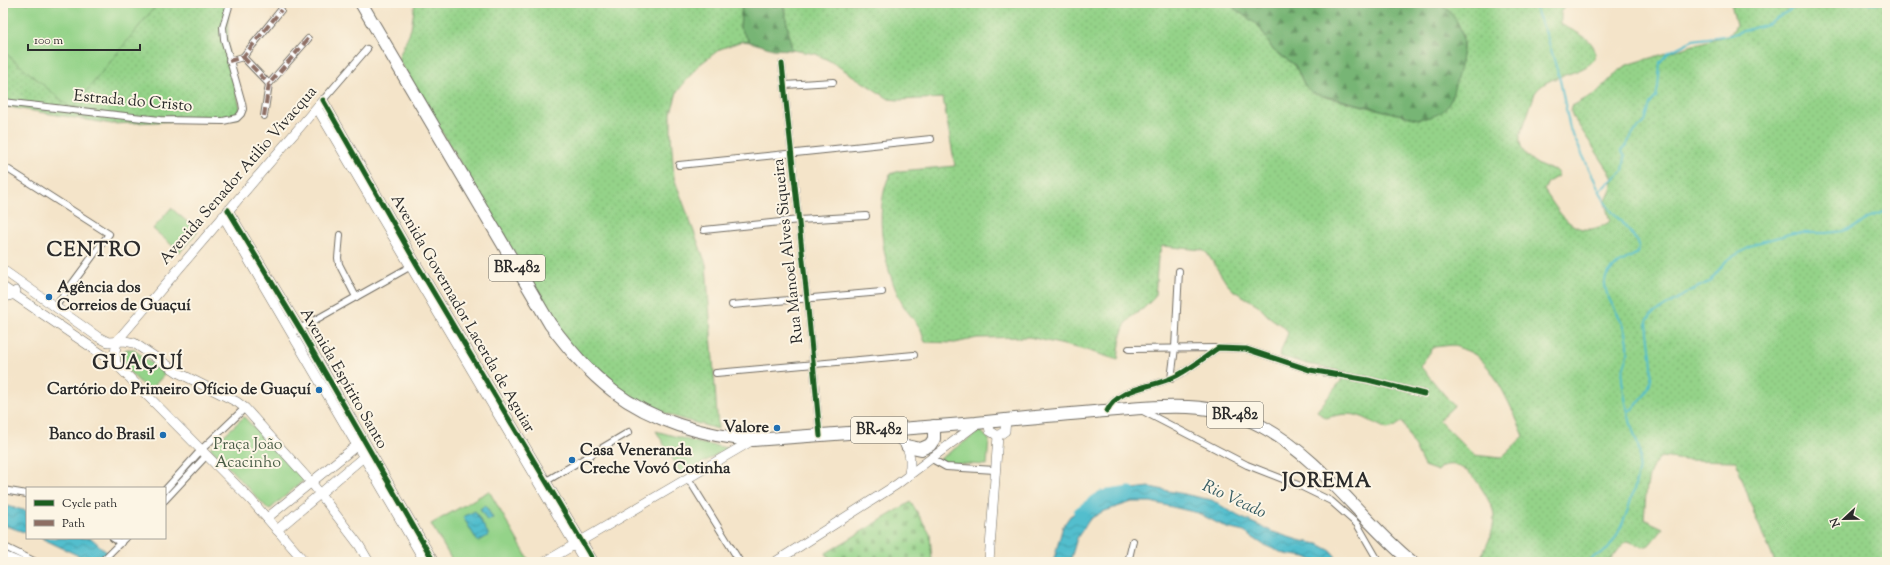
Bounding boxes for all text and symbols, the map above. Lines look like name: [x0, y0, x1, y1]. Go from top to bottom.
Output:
scale bar: [28, 26, 140, 52]
text: 100 m: [34, 32, 63, 50]
street label: Avenida Senador Atilio Vivacqua: [155, 81, 324, 270]
street label: Estrada do Cristo: [73, 85, 194, 119]
street label: Rua Manoel Alves Siqueira: [768, 157, 810, 345]
street label: Avenida Governador Lacerda de Aguiar: [384, 190, 540, 438]
district label: CENTRO: [46, 237, 142, 266]
road number: BR-482: [489, 255, 545, 281]
place label: Agência dos Correios de Guaçuí: [57, 277, 191, 318]
marker: Agência dos Correios de Guaçuí: [44, 292, 54, 302]
street label: Avenida Espírito Santo: [293, 304, 393, 454]
district label: GUAÇUÍ: [92, 349, 184, 379]
place label: Cartório do Primeiro Ofício de Guaçuí: [47, 379, 311, 402]
marker: Cartório do Primeiro Ofício de Guaçuí: [314, 385, 324, 395]
road number: BR-482: [1207, 402, 1263, 428]
place label: Valore: [723, 417, 770, 440]
road number: BR-482: [851, 417, 907, 443]
marker: Valore: [772, 423, 782, 433]
place label: Banco do Brasil: [49, 424, 156, 447]
marker: Banco do Brasil: [158, 430, 168, 440]
park label: Praça João Acacinho: [213, 434, 283, 475]
place label: Casa Veneranda Creche Vovó Cotinha: [580, 440, 731, 481]
marker: Casa Veneranda Creche Vovó Cotinha: [567, 455, 577, 465]
district label: JOREMA: [1280, 468, 1372, 497]
water label: Rio Veado: [1198, 475, 1270, 525]
legend: [26, 487, 166, 539]
text: Cycle path: [62, 495, 117, 513]
north arrow: [1824, 499, 1864, 539]
text: Path: [62, 515, 85, 533]
text: N: [1827, 515, 1845, 530]

